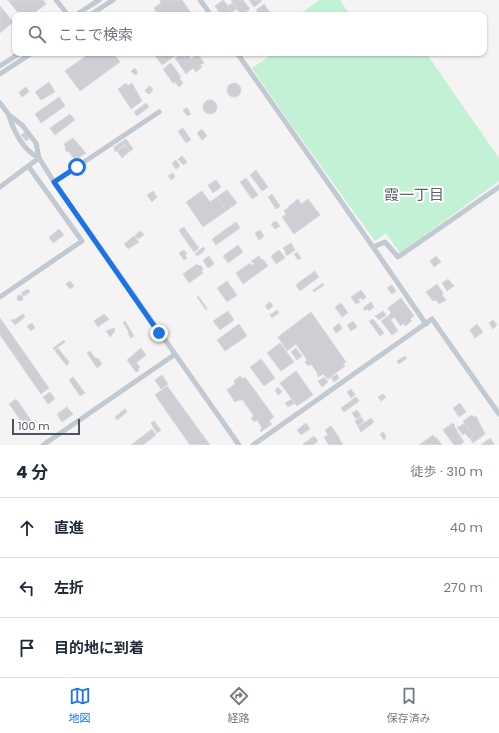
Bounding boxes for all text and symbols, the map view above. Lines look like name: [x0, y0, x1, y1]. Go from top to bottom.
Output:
search box: [12, 12, 487, 56]
icon: search: [26, 23, 48, 45]
text: ここで検索: [58, 24, 133, 45]
route start: [68, 158, 86, 176]
district label: 霞一丁目: [384, 184, 444, 205]
route end: [150, 324, 168, 342]
scale bar: [12, 417, 80, 436]
text: 100 m: [18, 418, 50, 434]
text: 4 分: [16, 460, 48, 484]
text: 徒歩 · 310 m: [410, 462, 483, 481]
icon: ahead: [16, 517, 38, 539]
text: 直進: [54, 517, 84, 538]
text: 40 m: [450, 518, 483, 537]
icon: left: [16, 577, 38, 599]
text: 左折: [54, 577, 84, 598]
text: 270 m: [443, 578, 483, 597]
icon: arrive: [16, 637, 38, 659]
text: 目的地に到着: [54, 637, 144, 658]
tab: 地図: [69, 685, 91, 727]
tab: 経路: [228, 685, 250, 727]
tab: 保存済み: [387, 685, 431, 727]

